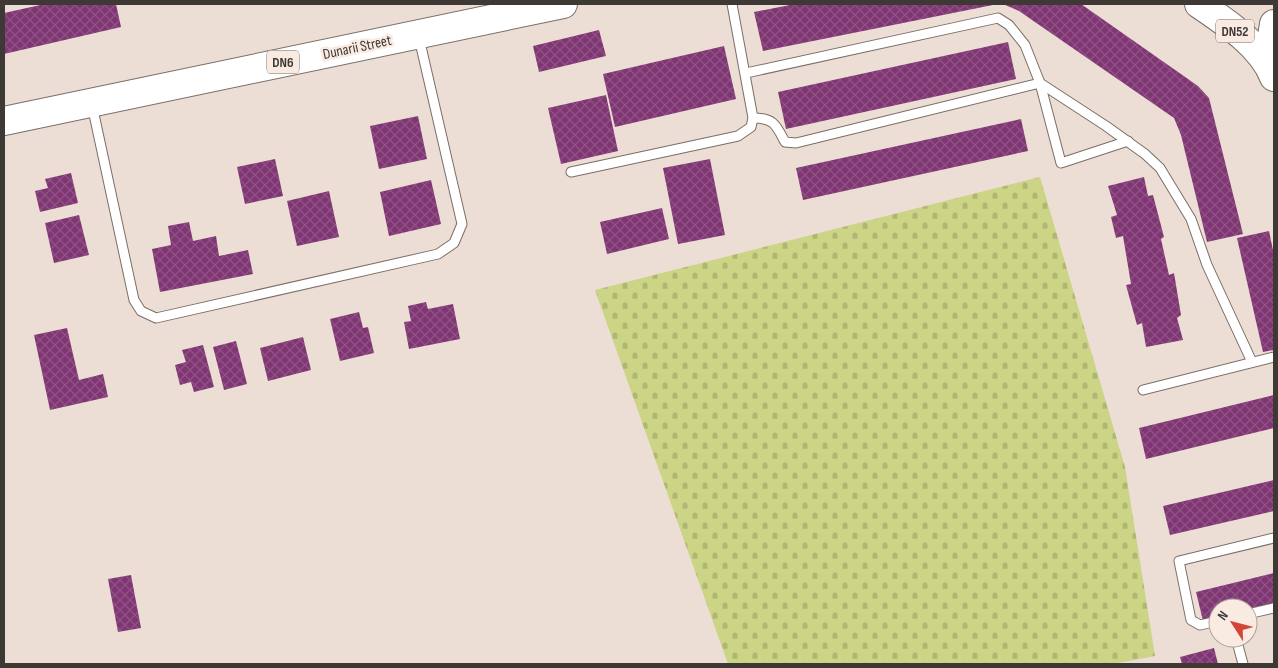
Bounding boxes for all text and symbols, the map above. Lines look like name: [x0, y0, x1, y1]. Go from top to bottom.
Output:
road number: DN52: [1216, 20, 1254, 42]
street label: Dunarii Street: [321, 31, 394, 64]
road number: DN6: [267, 51, 299, 74]
north arrow: [1208, 598, 1258, 648]
text: N: [1214, 608, 1232, 624]

